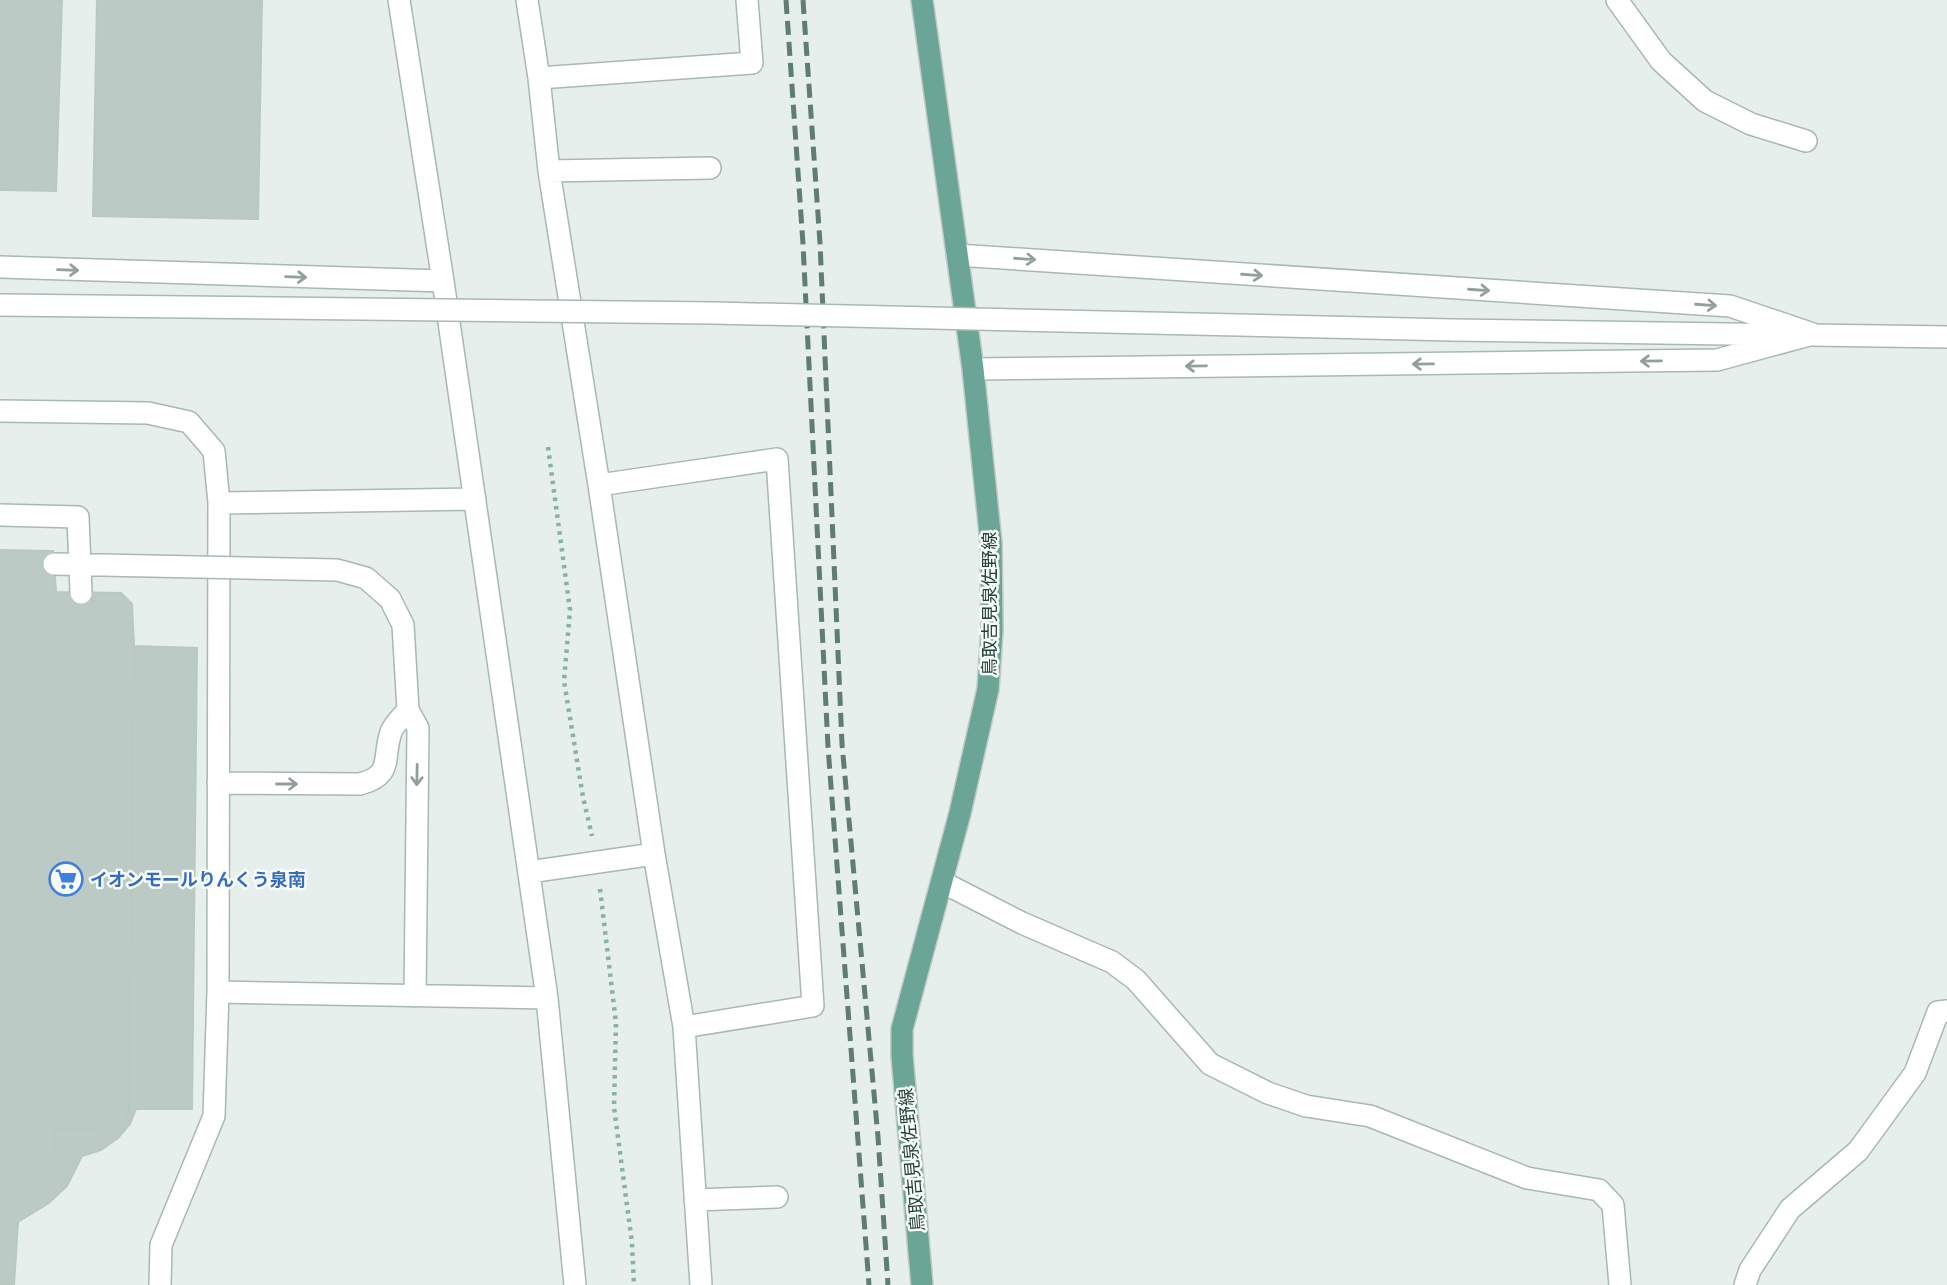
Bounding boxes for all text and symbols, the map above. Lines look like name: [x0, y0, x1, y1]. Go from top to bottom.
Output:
one-way arrow: [1013, 253, 1036, 266]
one-way arrow: [56, 263, 79, 276]
one-way arrow: [1240, 268, 1263, 281]
one-way arrow: [284, 270, 307, 284]
one-way arrow: [1467, 284, 1490, 297]
one-way arrow: [1694, 299, 1717, 312]
one-way arrow: [1639, 354, 1662, 368]
one-way arrow: [1412, 357, 1435, 371]
one-way arrow: [1184, 360, 1207, 373]
street label: 鳥取吉見泉佐野線: [978, 532, 1000, 676]
one-way arrow: [410, 764, 424, 787]
one-way arrow: [275, 777, 298, 791]
supermarket icon: イオンモールりんくう泉南: [47, 860, 85, 898]
place label: イオンモールりんくう泉南: [90, 868, 306, 890]
street label: 鳥取吉見泉佐野線: [894, 1087, 928, 1233]

